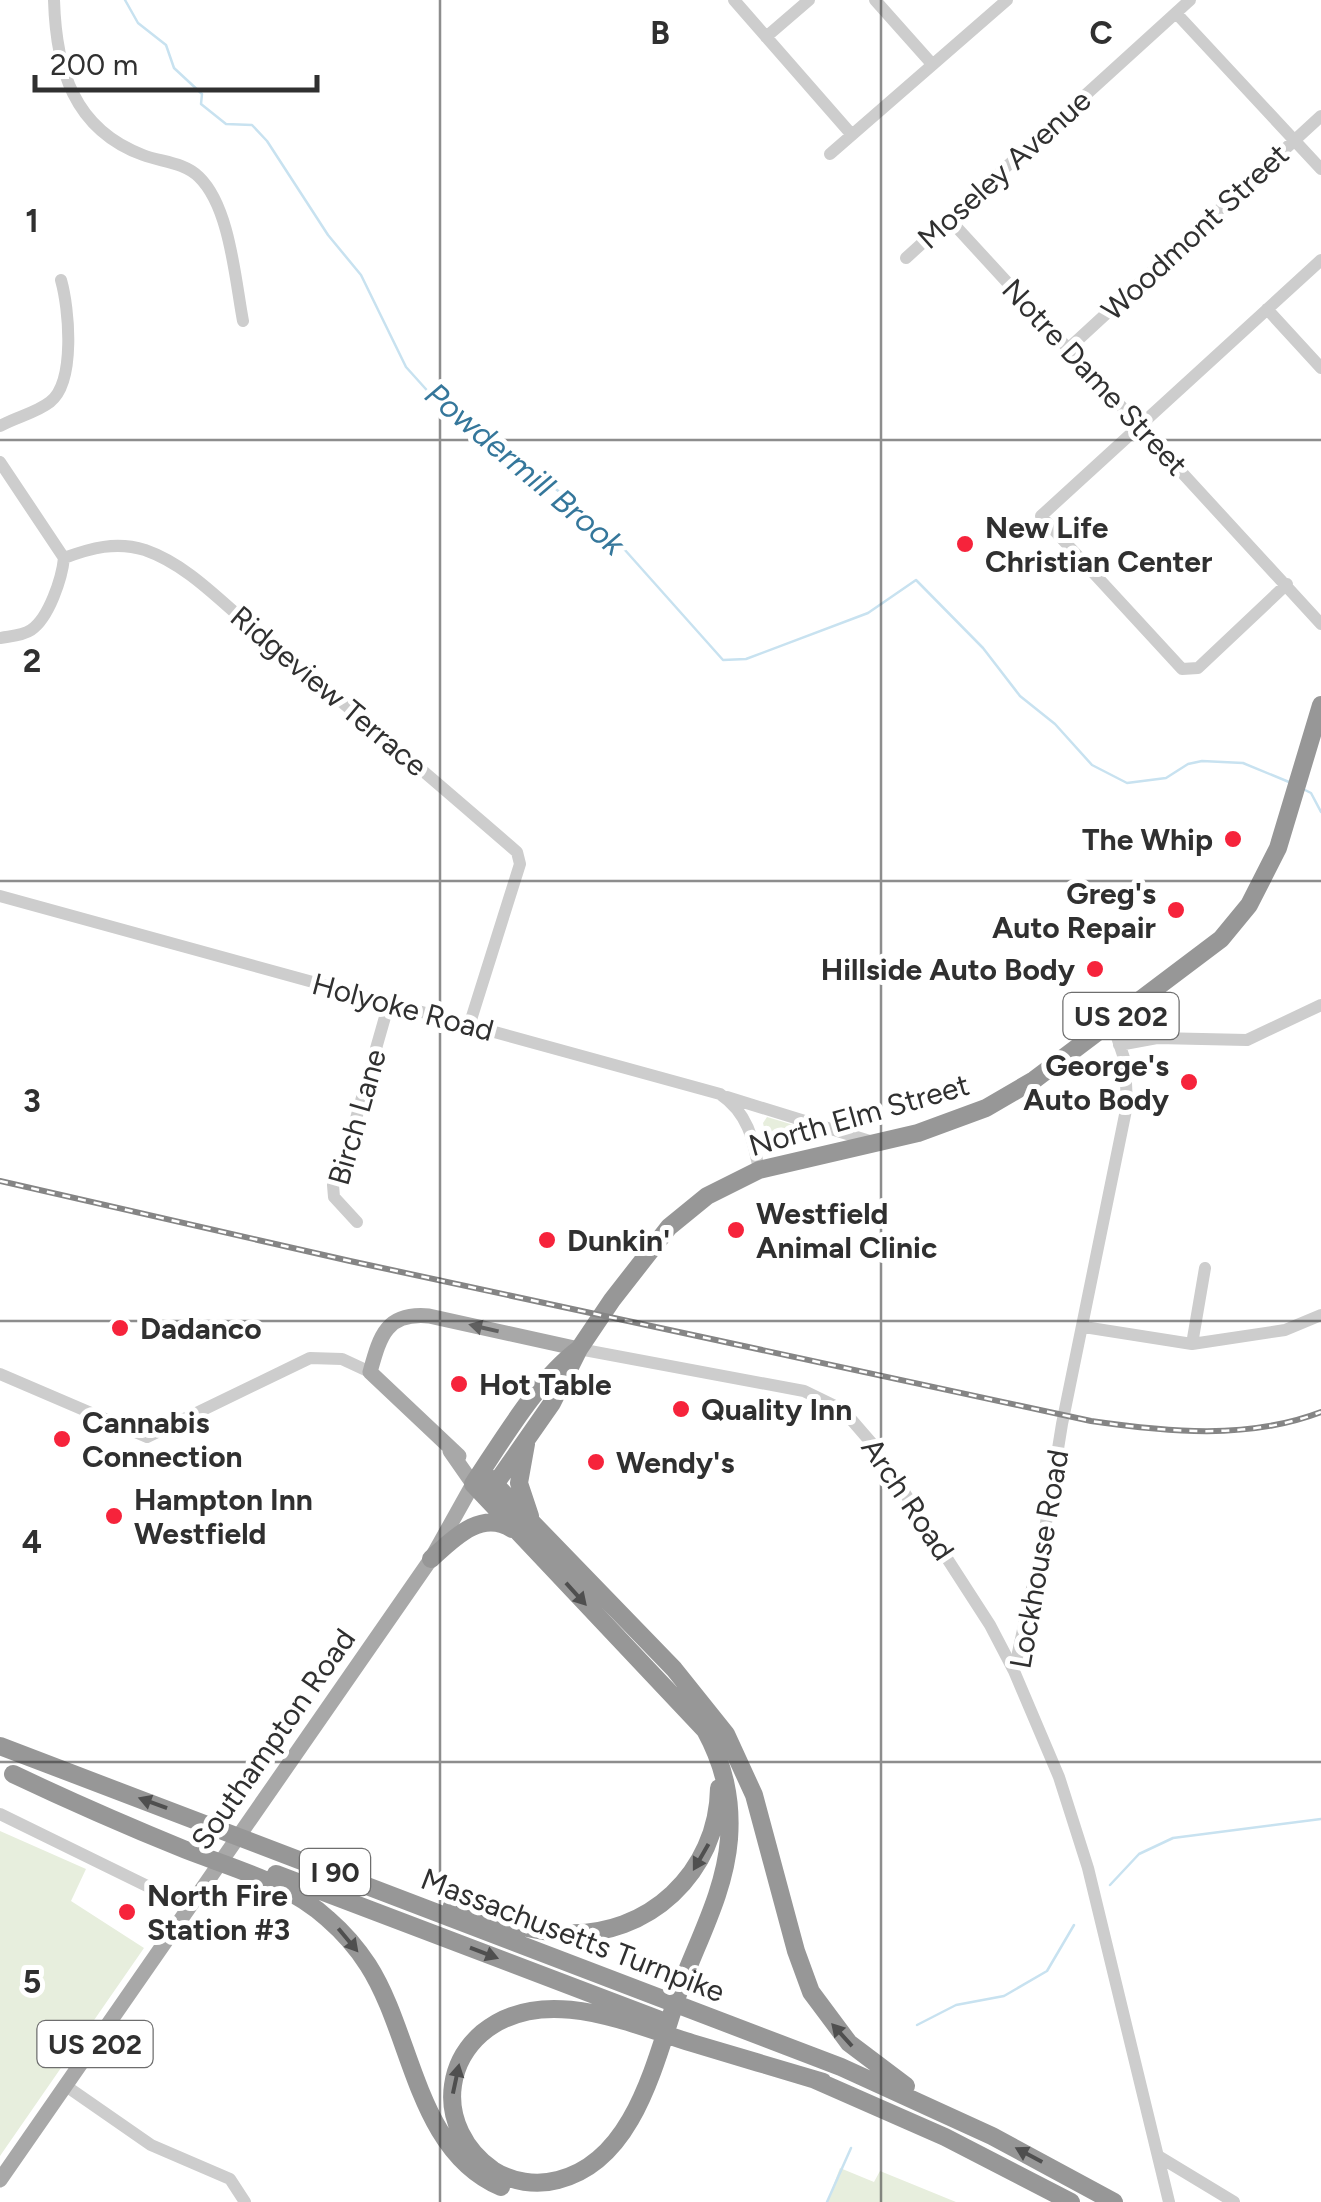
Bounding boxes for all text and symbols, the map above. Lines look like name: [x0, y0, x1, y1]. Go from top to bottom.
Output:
text: B: [650, 14, 670, 52]
text: C: [1089, 14, 1113, 52]
scale bar: [35, 30, 318, 92]
text: 200 m: [50, 46, 138, 83]
street label: Moseley Avenue: [910, 82, 1098, 256]
street label: Woodmont Street: [1094, 136, 1296, 328]
text: 1: [25, 202, 39, 240]
street label: Notre Dame Street: [994, 271, 1196, 483]
water label: Powdermill Brook: [418, 375, 633, 564]
place label: New Life Christian Center: [985, 509, 1212, 580]
marker: New Life Christian Center: [954, 533, 976, 555]
street label: Ridgeview Terrace: [223, 598, 435, 784]
text: 2: [23, 642, 41, 680]
place label: The Whip: [1082, 821, 1213, 858]
marker: The Whip: [1222, 828, 1244, 850]
place label: Greg's Auto Repair: [992, 875, 1156, 946]
marker: Greg's Auto Repair: [1165, 899, 1187, 921]
place label: Hillside Auto Body: [821, 951, 1076, 988]
marker: Hillside Auto Body: [1084, 958, 1106, 980]
street label: Holyoke Road: [308, 965, 498, 1049]
road number: US 202: [1064, 993, 1178, 1039]
street label: Birch Lane: [320, 1045, 394, 1189]
place label: George's Auto Body: [1023, 1047, 1170, 1118]
street label: North Elm Street: [745, 1066, 973, 1164]
marker: George's Auto Body: [1178, 1071, 1200, 1093]
text: 3: [23, 1082, 41, 1120]
place label: Westfield Animal Clinic: [756, 1195, 937, 1266]
marker: Westfield Animal Clinic: [725, 1219, 747, 1241]
place label: Dunkin': [567, 1222, 670, 1259]
marker: Dunkin': [536, 1229, 558, 1251]
place label: Dadanco: [140, 1310, 262, 1347]
marker: Dadanco: [109, 1317, 131, 1339]
one-way arrow: [468, 1320, 499, 1335]
place label: Hot Table: [479, 1366, 612, 1403]
marker: Hot Table: [448, 1373, 470, 1395]
place label: Quality Inn: [701, 1391, 852, 1428]
marker: Quality Inn: [670, 1398, 692, 1420]
place label: Cannabis Connection: [82, 1404, 243, 1475]
marker: Cannabis Connection: [51, 1428, 73, 1450]
street label: Arch Road: [854, 1431, 962, 1567]
place label: Wendy's: [616, 1444, 734, 1481]
street label: Lockhouse Road: [1002, 1447, 1076, 1671]
marker: Wendy's: [585, 1451, 607, 1473]
place label: Hampton Inn Westfield: [134, 1481, 313, 1552]
marker: Hampton Inn Westfield: [103, 1505, 125, 1527]
text: 4: [22, 1523, 42, 1561]
one-way arrow: [564, 1582, 587, 1606]
street label: Southampton Road: [183, 1621, 363, 1857]
one-way arrow: [137, 1795, 167, 1810]
one-way arrow: [692, 1843, 710, 1871]
road number: I 90: [300, 1849, 370, 1895]
street label: Massachusetts Turnpike: [416, 1860, 730, 2010]
place label: North Fire Station #3: [147, 1877, 290, 1948]
marker: North Fire Station #3: [116, 1901, 138, 1923]
one-way arrow: [336, 1927, 358, 1952]
one-way arrow: [469, 1946, 499, 1961]
text: 5: [23, 1963, 41, 2001]
road number: US 202: [38, 2021, 152, 2067]
one-way arrow: [831, 2023, 854, 2047]
one-way arrow: [448, 2063, 464, 2094]
one-way arrow: [1014, 2147, 1043, 2164]

